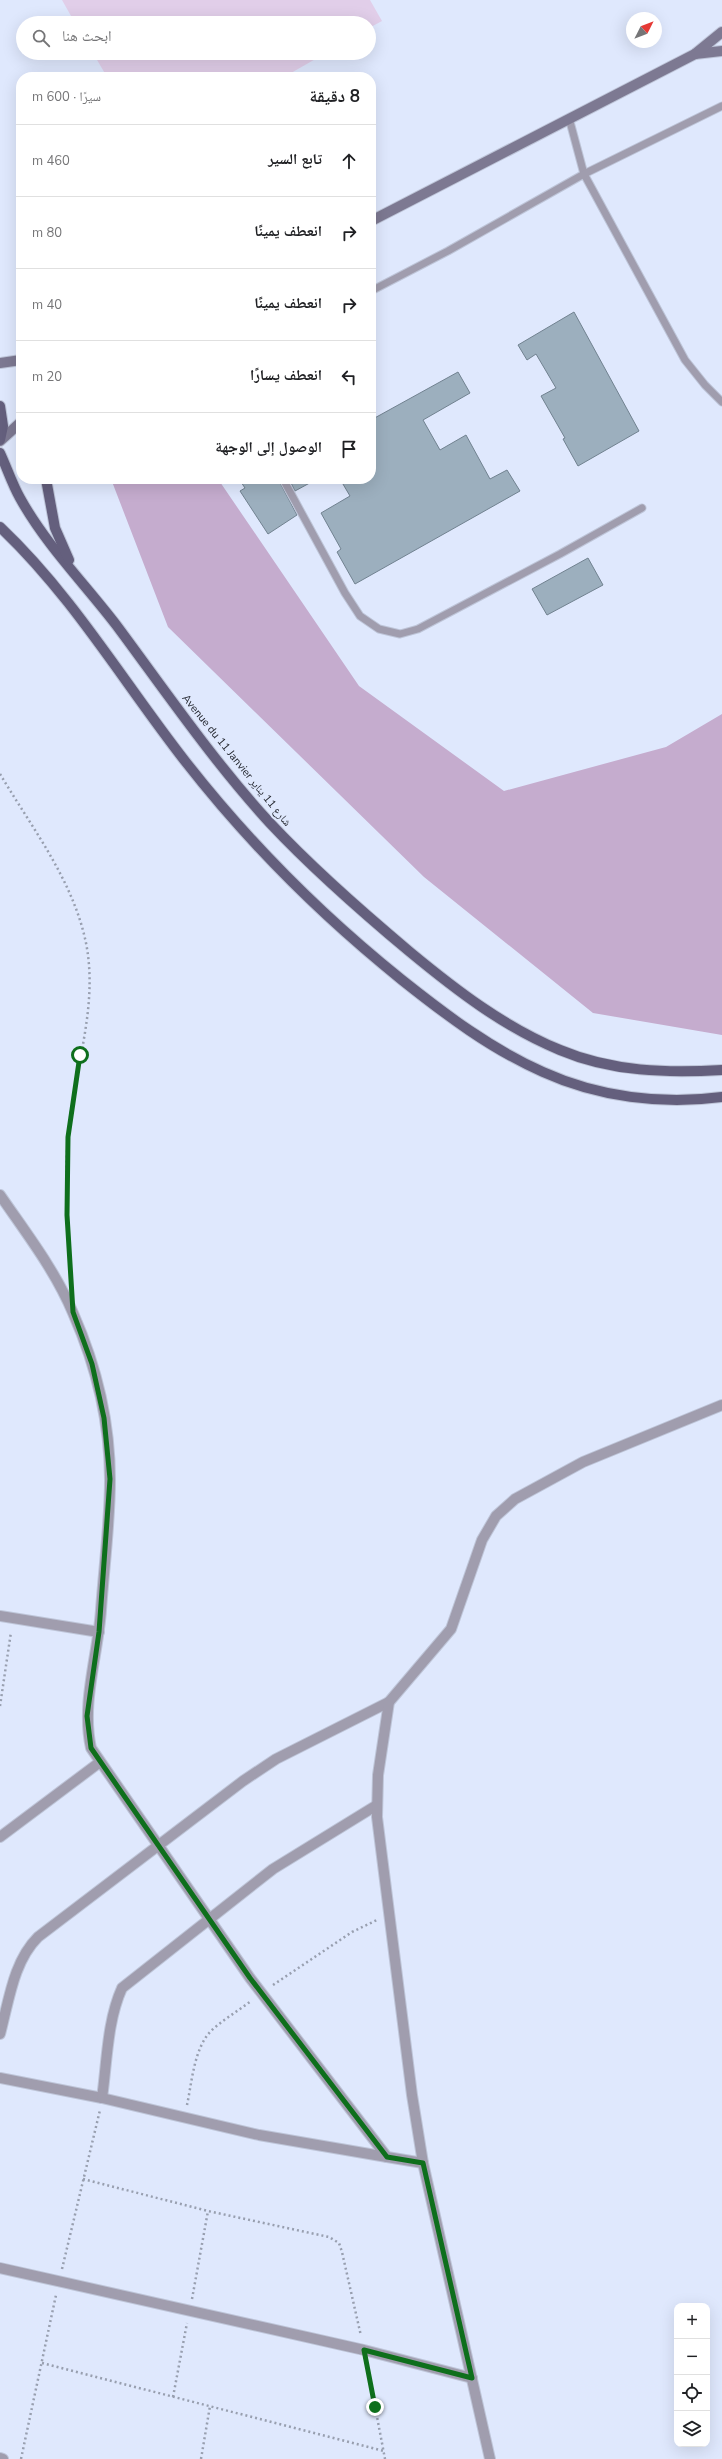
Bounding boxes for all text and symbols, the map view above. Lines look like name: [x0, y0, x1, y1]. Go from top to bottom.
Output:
north arrow: [626, 12, 662, 48]
search box: [16, 16, 376, 60]
text: ابحث هنا: [62, 26, 112, 46]
icon: search: [30, 27, 52, 49]
text: 8 دقيقة: [310, 85, 360, 108]
text: سيرًا · 600 m: [32, 88, 101, 106]
text: تابع السير: [268, 149, 322, 169]
icon: ahead: [338, 150, 360, 172]
text: 460 m: [32, 152, 70, 170]
text: انعطف يمينًا: [254, 221, 322, 241]
icon: right: [338, 222, 360, 244]
text: 80 m: [32, 224, 62, 242]
text: انعطف يمينًا: [254, 293, 322, 313]
icon: right: [338, 294, 360, 316]
text: 40 m: [32, 296, 62, 314]
text: انعطف يسارًا: [250, 365, 322, 385]
icon: left: [338, 366, 360, 388]
text: 20 m: [32, 368, 62, 386]
text: الوصول إلى الوجهة: [215, 437, 322, 457]
icon: arrive: [338, 438, 360, 460]
street label: Avenue du 11 Janvier شارع 11 يناير: [179, 691, 295, 829]
route start: [71, 1046, 89, 1064]
map controls: [674, 2303, 710, 2447]
button: +: [674, 2303, 710, 2339]
button: −: [674, 2339, 710, 2375]
button: locate: [674, 2375, 710, 2411]
route end: [366, 2398, 384, 2416]
button: layers: [674, 2411, 710, 2447]

